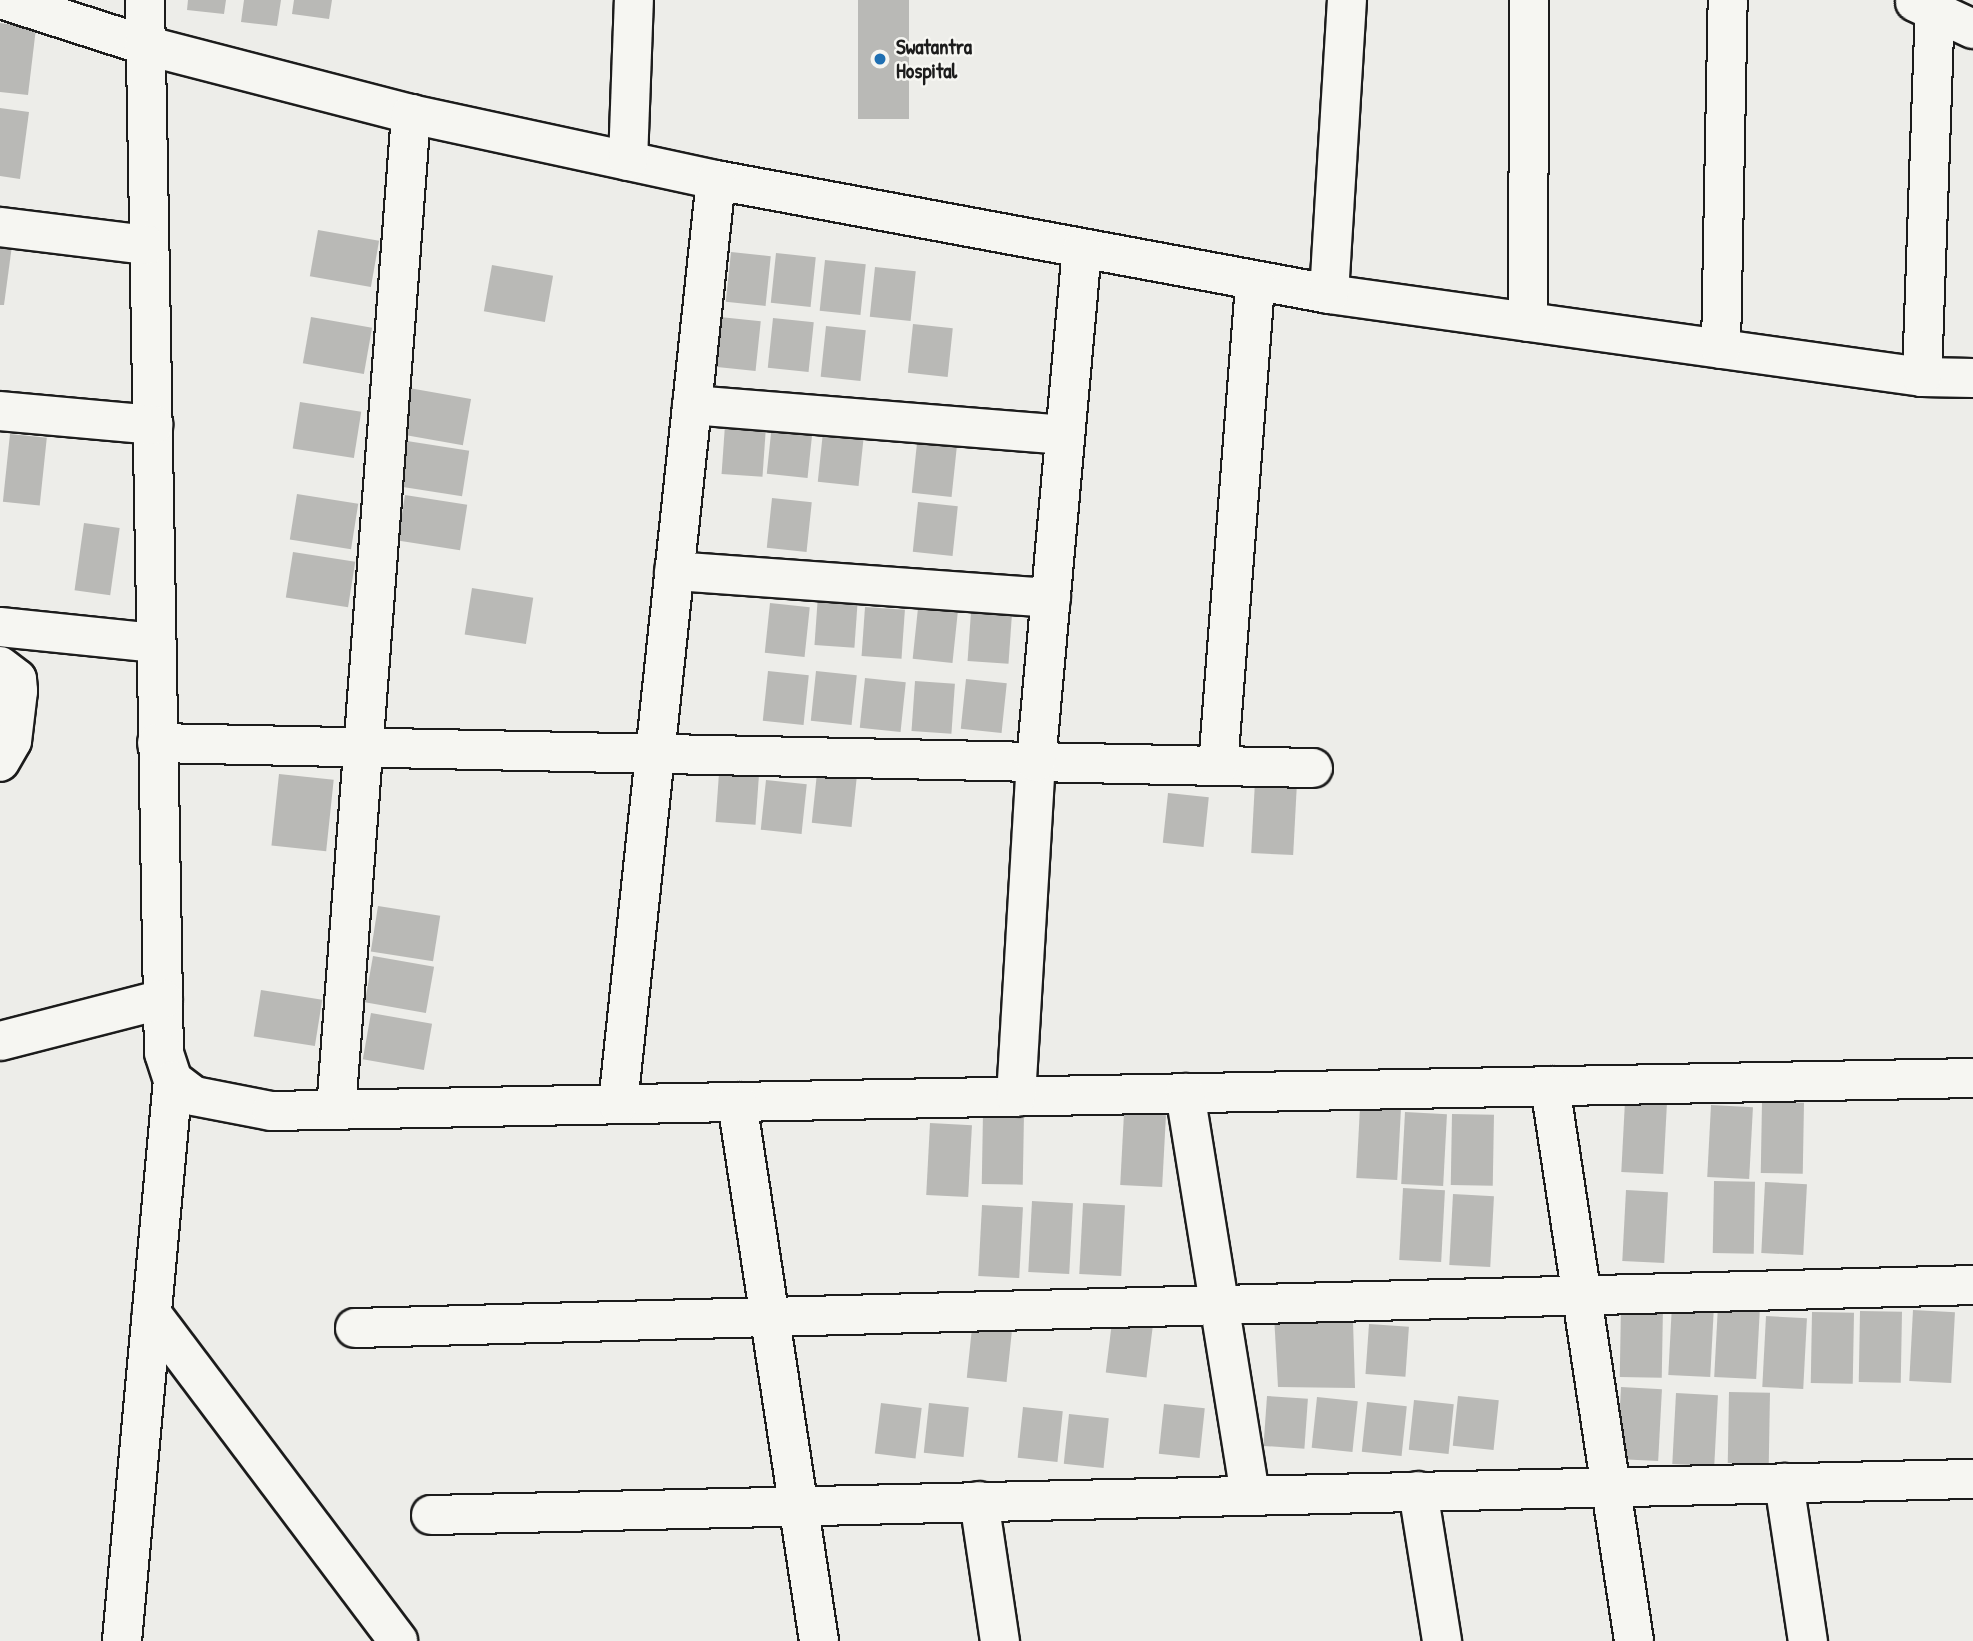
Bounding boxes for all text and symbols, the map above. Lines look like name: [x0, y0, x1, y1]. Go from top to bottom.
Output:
place label: Swatantra Hospital: [896, 34, 972, 84]
marker: Swatantra Hospital: [870, 49, 890, 69]

